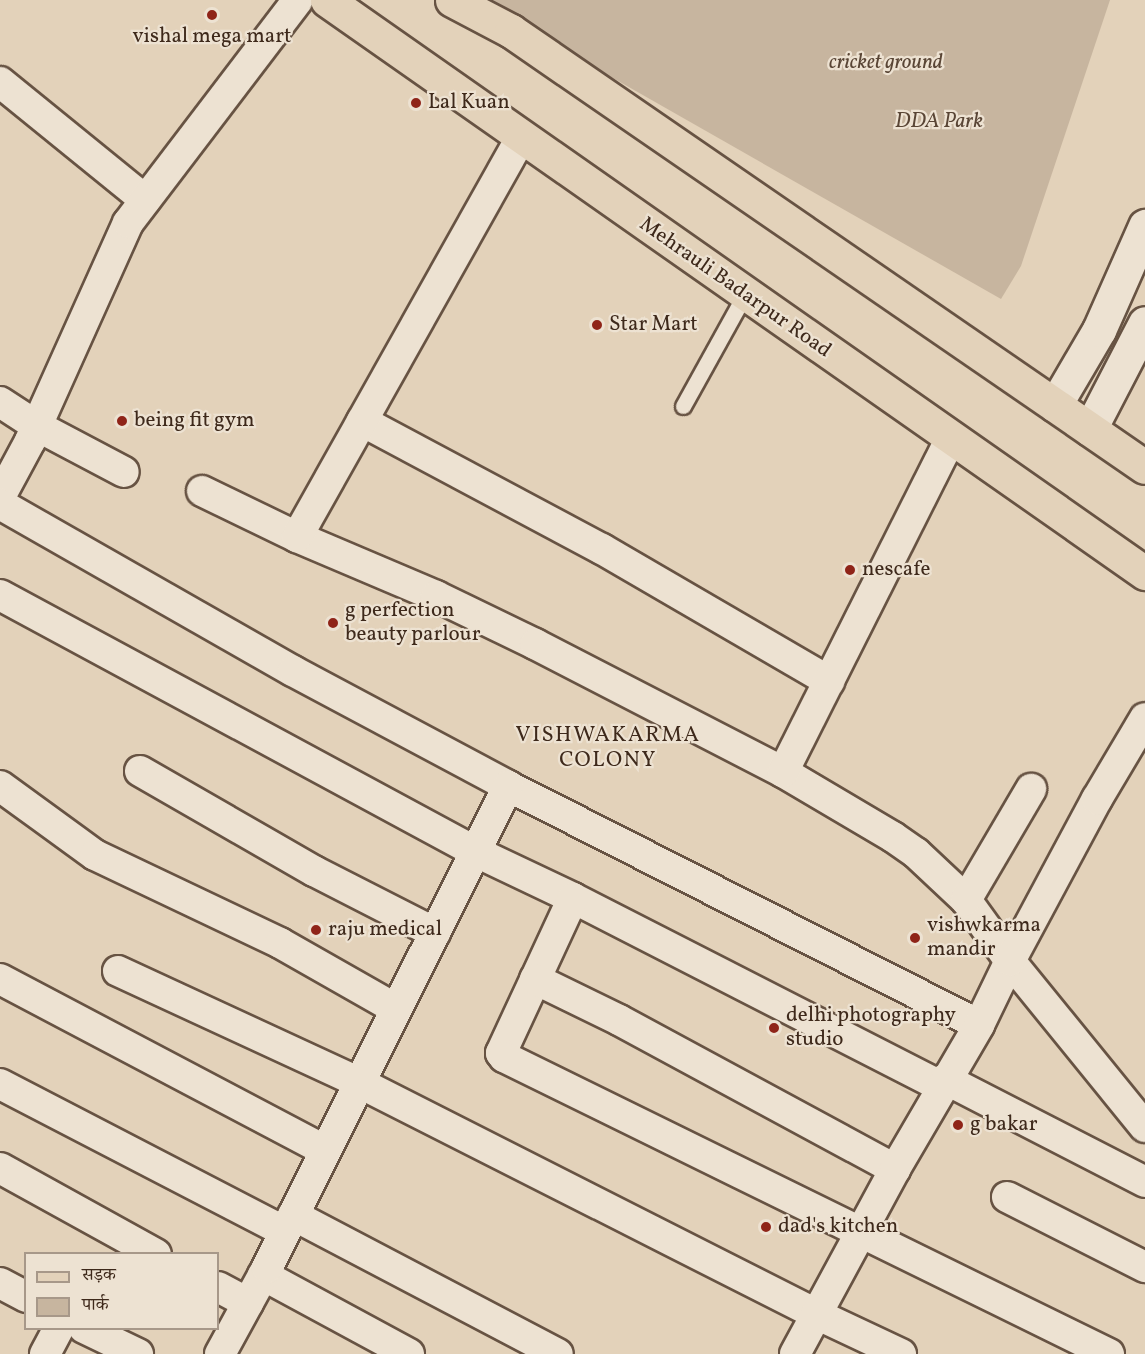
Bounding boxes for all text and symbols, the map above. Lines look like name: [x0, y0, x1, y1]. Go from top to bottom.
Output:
marker: vishal mega mart: [205, 8, 219, 22]
place label: vishal mega mart: [133, 24, 291, 50]
park label: cricket ground: [829, 50, 943, 76]
place label: Lal Kuan: [428, 90, 510, 116]
marker: Lal Kuan: [409, 96, 423, 110]
park label: DDA Park: [895, 109, 983, 135]
street label: Mehrauli Badarpur Road: [634, 212, 836, 364]
place label: Star Mart: [609, 312, 698, 338]
marker: Star Mart: [590, 318, 604, 332]
place label: being fit gym: [134, 408, 255, 434]
marker: being fit gym: [115, 414, 129, 428]
place label: nescafe: [862, 557, 930, 583]
marker: nescafe: [843, 563, 857, 577]
place label: g perfection beauty parlour: [345, 598, 481, 648]
marker: g perfection beauty parlour: [326, 616, 340, 630]
district label: VISHWAKARMA COLONY: [516, 722, 700, 774]
place label: vishwkarma mandir: [927, 913, 1041, 963]
place label: raju medical: [328, 917, 442, 943]
marker: raju medical: [309, 923, 323, 937]
marker: vishwkarma mandir: [908, 931, 922, 945]
place label: delhi photography studio: [786, 1003, 956, 1053]
marker: delhi photography studio: [767, 1021, 781, 1035]
place label: g bakar: [970, 1112, 1038, 1138]
marker: g bakar: [951, 1118, 965, 1132]
place label: dad's kitchen: [778, 1214, 898, 1240]
marker: dad's kitchen: [759, 1220, 773, 1234]
legend: [24, 1252, 219, 1330]
text: सड़क: [82, 1263, 116, 1288]
text: पार्क: [82, 1293, 109, 1318]

